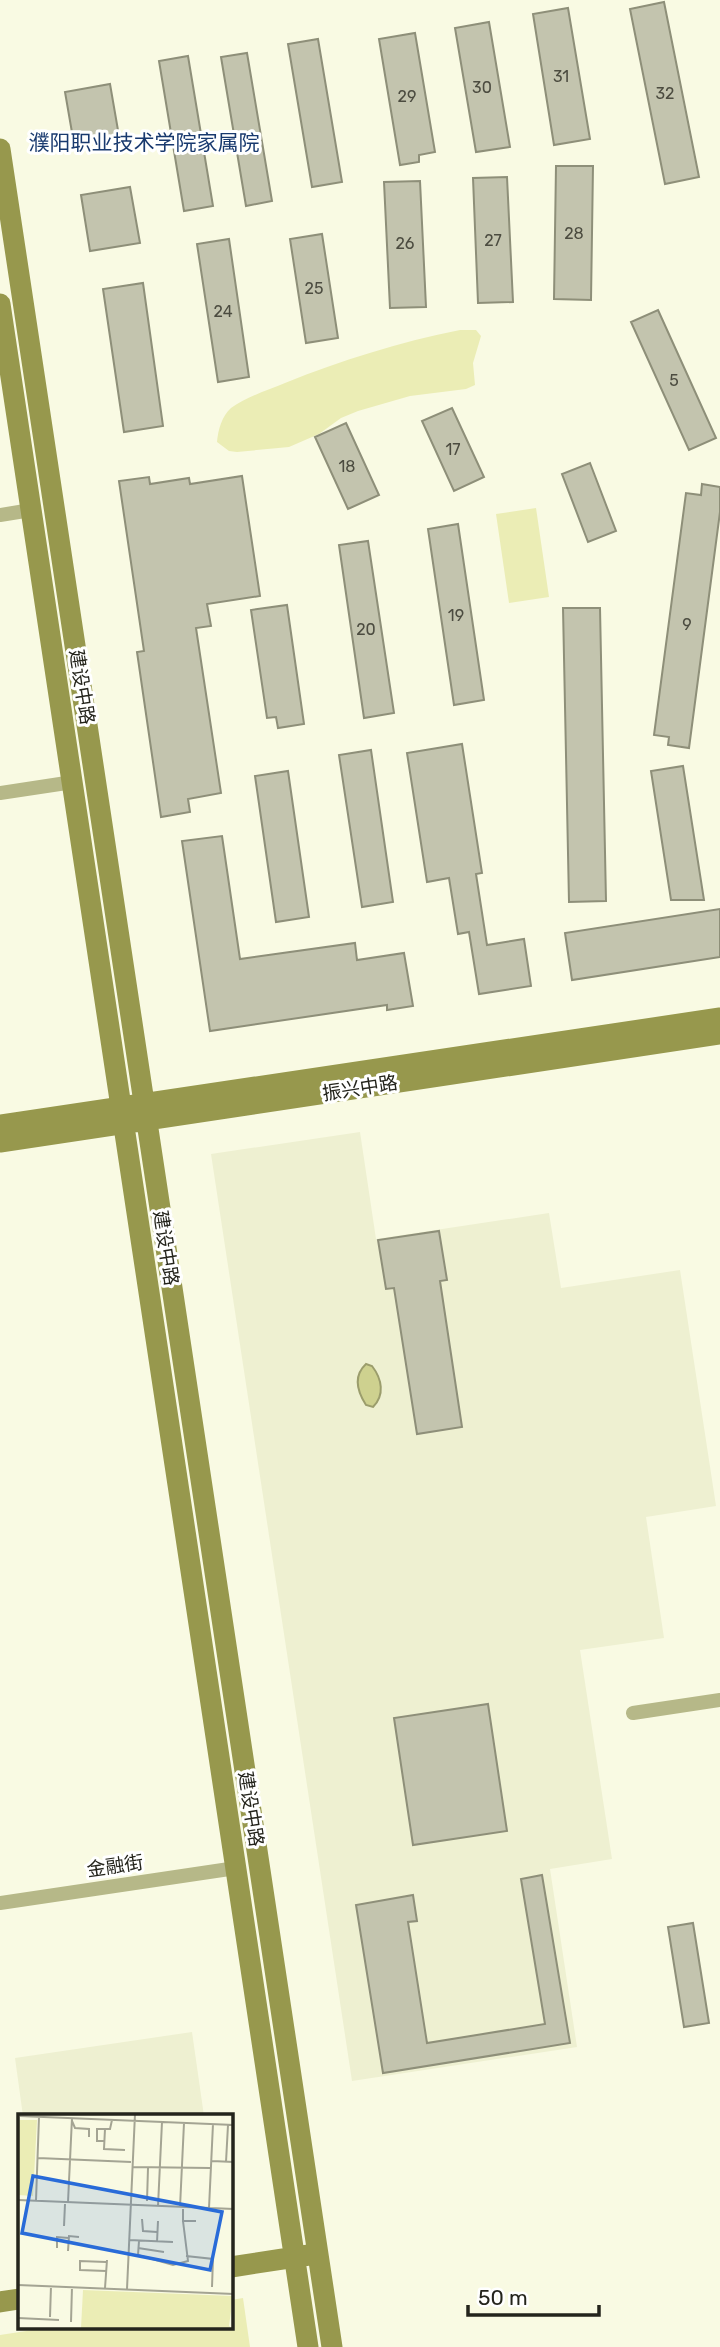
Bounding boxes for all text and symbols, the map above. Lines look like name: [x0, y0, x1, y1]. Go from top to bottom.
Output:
house number: 31: [553, 67, 569, 86]
house number: 30: [472, 78, 492, 97]
house number: 32: [655, 84, 675, 103]
house number: 29: [398, 87, 416, 106]
district label: 濮阳职业技术学院家属院: [29, 130, 260, 155]
house number: 28: [564, 224, 584, 243]
house number: 27: [484, 231, 502, 250]
house number: 26: [395, 234, 415, 253]
house number: 25: [305, 279, 323, 298]
house number: 24: [213, 302, 233, 321]
house number: 5: [669, 371, 679, 390]
house number: 17: [445, 440, 461, 459]
house number: 18: [338, 457, 356, 476]
house number: 19: [448, 606, 464, 625]
house number: 9: [682, 615, 692, 634]
house number: 20: [356, 620, 376, 639]
street label: 建设中路: [65, 648, 99, 726]
street label: 振兴中路: [321, 1071, 399, 1105]
street label: 建设中路: [149, 1209, 183, 1287]
street label: 建设中路: [234, 1770, 268, 1848]
street label: 金融街: [85, 1851, 145, 1881]
inset map: [18, 2114, 233, 2330]
scale bar: [468, 2274, 599, 2318]
text: 50 m: [478, 2285, 528, 2310]

